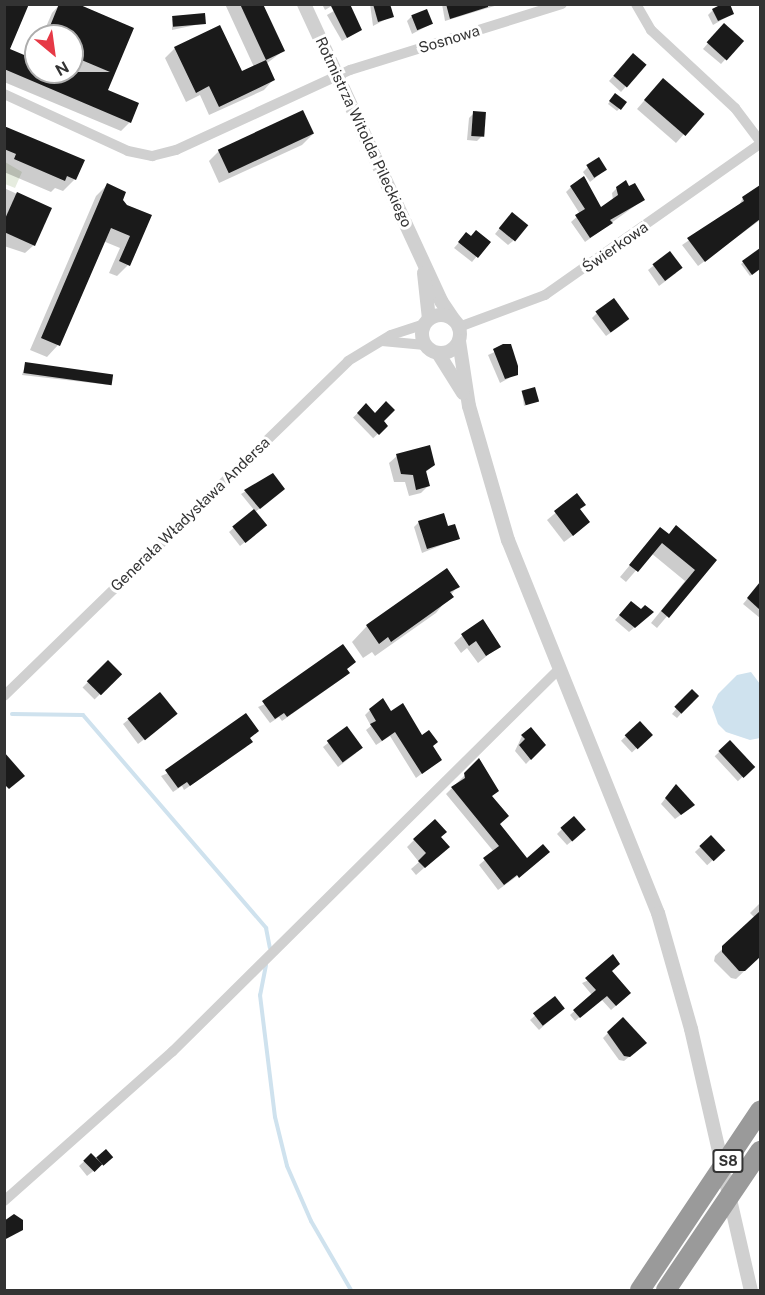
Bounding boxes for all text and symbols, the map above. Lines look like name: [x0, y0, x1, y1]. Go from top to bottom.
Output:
street label: Sosnowa: [416, 21, 482, 57]
north arrow: [24, 24, 84, 84]
street label: Rotmistrza Witolda Pileckiego: [312, 34, 416, 230]
text: N: [52, 57, 72, 80]
street label: Świerkowa: [579, 218, 651, 276]
street label: Generała Władysława Andersa: [107, 433, 273, 595]
road number: S8: [712, 1150, 744, 1172]

